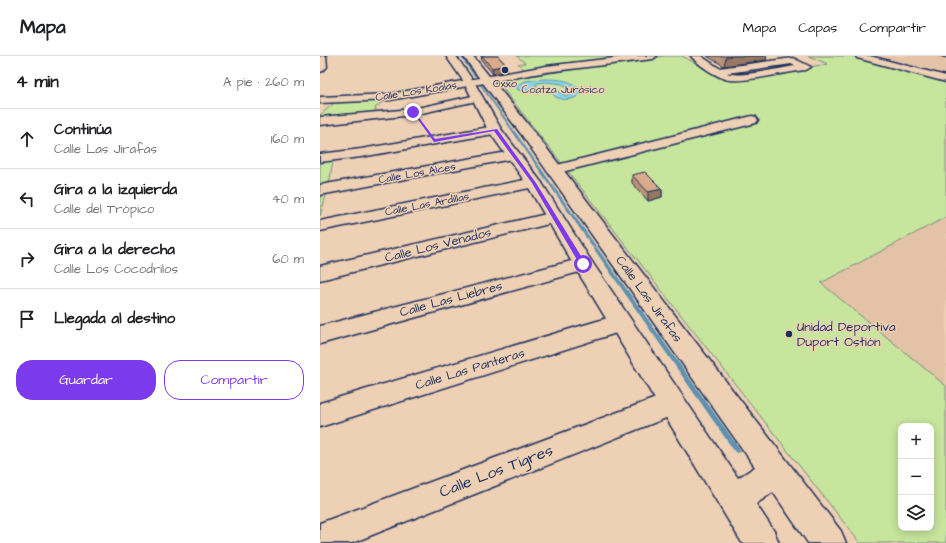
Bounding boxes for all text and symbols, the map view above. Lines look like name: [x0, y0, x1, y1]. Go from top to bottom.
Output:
text: Mapa: [20, 14, 66, 41]
text: Mapa: [743, 18, 776, 38]
text: Capas: [798, 18, 837, 38]
text: Compartir: [859, 18, 926, 38]
marker: Oxxo: [500, 65, 510, 75]
text: 4 min: [16, 70, 59, 94]
text: A pie · 260 m: [223, 73, 304, 91]
place label: Oxxo: [493, 76, 518, 91]
street label: Calle Los Koalas: [374, 77, 458, 105]
park label: Coatza Jurásico: [522, 82, 605, 97]
route end: [404, 103, 422, 121]
text: Continúa: [54, 119, 112, 140]
icon: ahead: [16, 128, 38, 150]
text: 160 m: [271, 130, 304, 148]
text: Calle Las Jirafas: [54, 140, 157, 158]
street label: Calle Los Alces: [377, 159, 457, 187]
text: Gira a la izquierda: [54, 179, 177, 200]
icon: left: [16, 188, 38, 210]
street label: Calle Las Ardillas: [384, 188, 471, 220]
text: 40 m: [272, 190, 304, 208]
text: Calle del Trópico: [54, 200, 154, 218]
street label: Calle Los Venados: [383, 223, 494, 267]
text: Gira a la derecha: [54, 239, 175, 260]
icon: right: [16, 248, 38, 270]
text: 60 m: [272, 250, 304, 268]
street label: Calle Las Jirafas: [611, 252, 687, 346]
route start: [574, 255, 592, 273]
text: Calle Los Cocodrilos: [54, 260, 178, 278]
street label: Calle Las Liebres: [398, 277, 505, 321]
icon: arrive: [16, 308, 38, 330]
text: Llegada al destino: [54, 308, 175, 329]
place label: Unidad Deportiva Duport Ostión: [797, 318, 896, 351]
marker: Unidad Deportiva Duport Ostión: [784, 329, 794, 339]
street label: Calle Las Panteras: [413, 344, 527, 394]
button: Guardar: [16, 360, 156, 400]
button: Compartir: [164, 360, 304, 400]
map controls: [898, 423, 934, 531]
button: +: [898, 423, 934, 459]
street label: Calle Los Tigres: [436, 439, 556, 504]
button: −: [898, 459, 934, 495]
button: layers: [898, 495, 934, 531]

